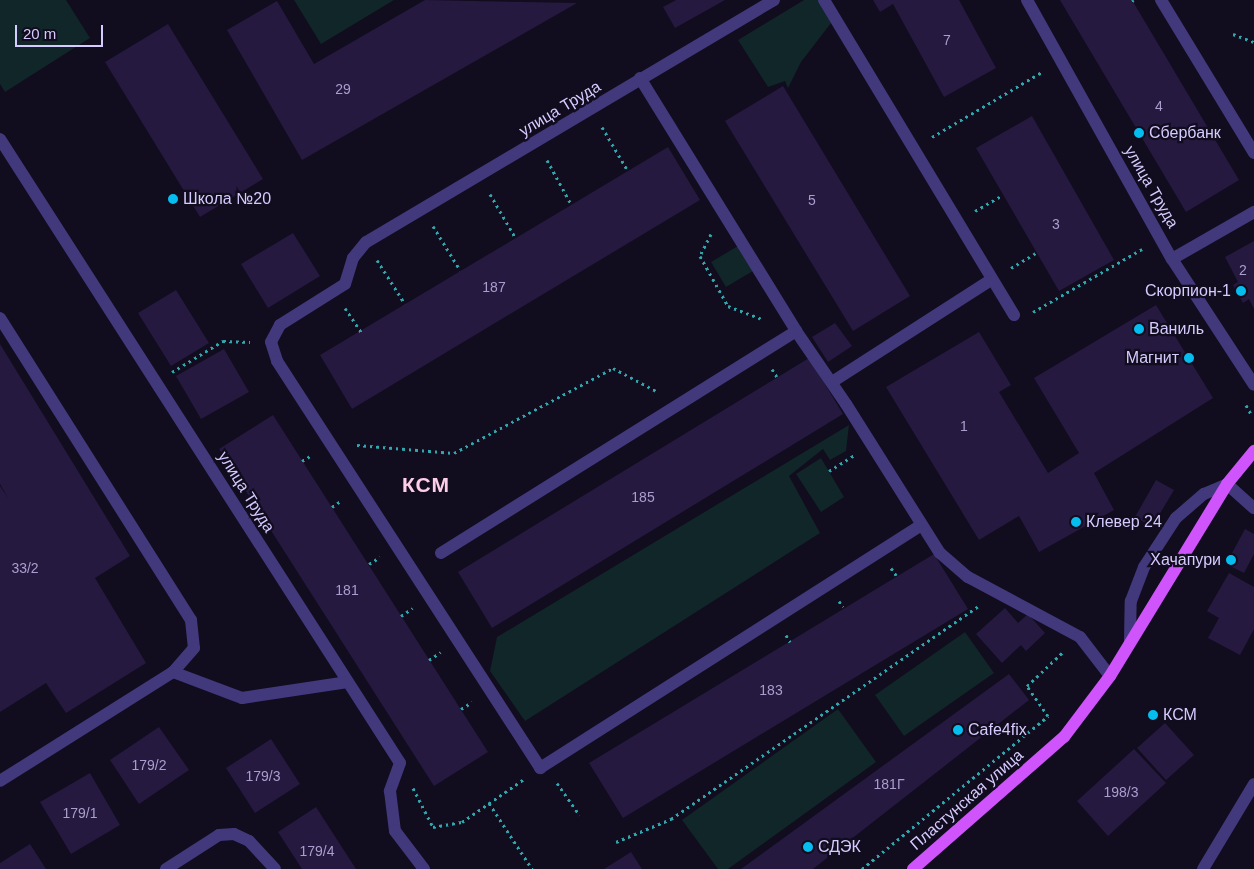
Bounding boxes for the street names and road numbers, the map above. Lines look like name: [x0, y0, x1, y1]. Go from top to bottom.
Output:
street label: улица Труда: [516, 77, 604, 141]
street label: улица Труда: [1120, 142, 1182, 232]
street label: улица Труда: [214, 448, 278, 536]
street label: Пластунская улица: [907, 746, 1027, 854]

